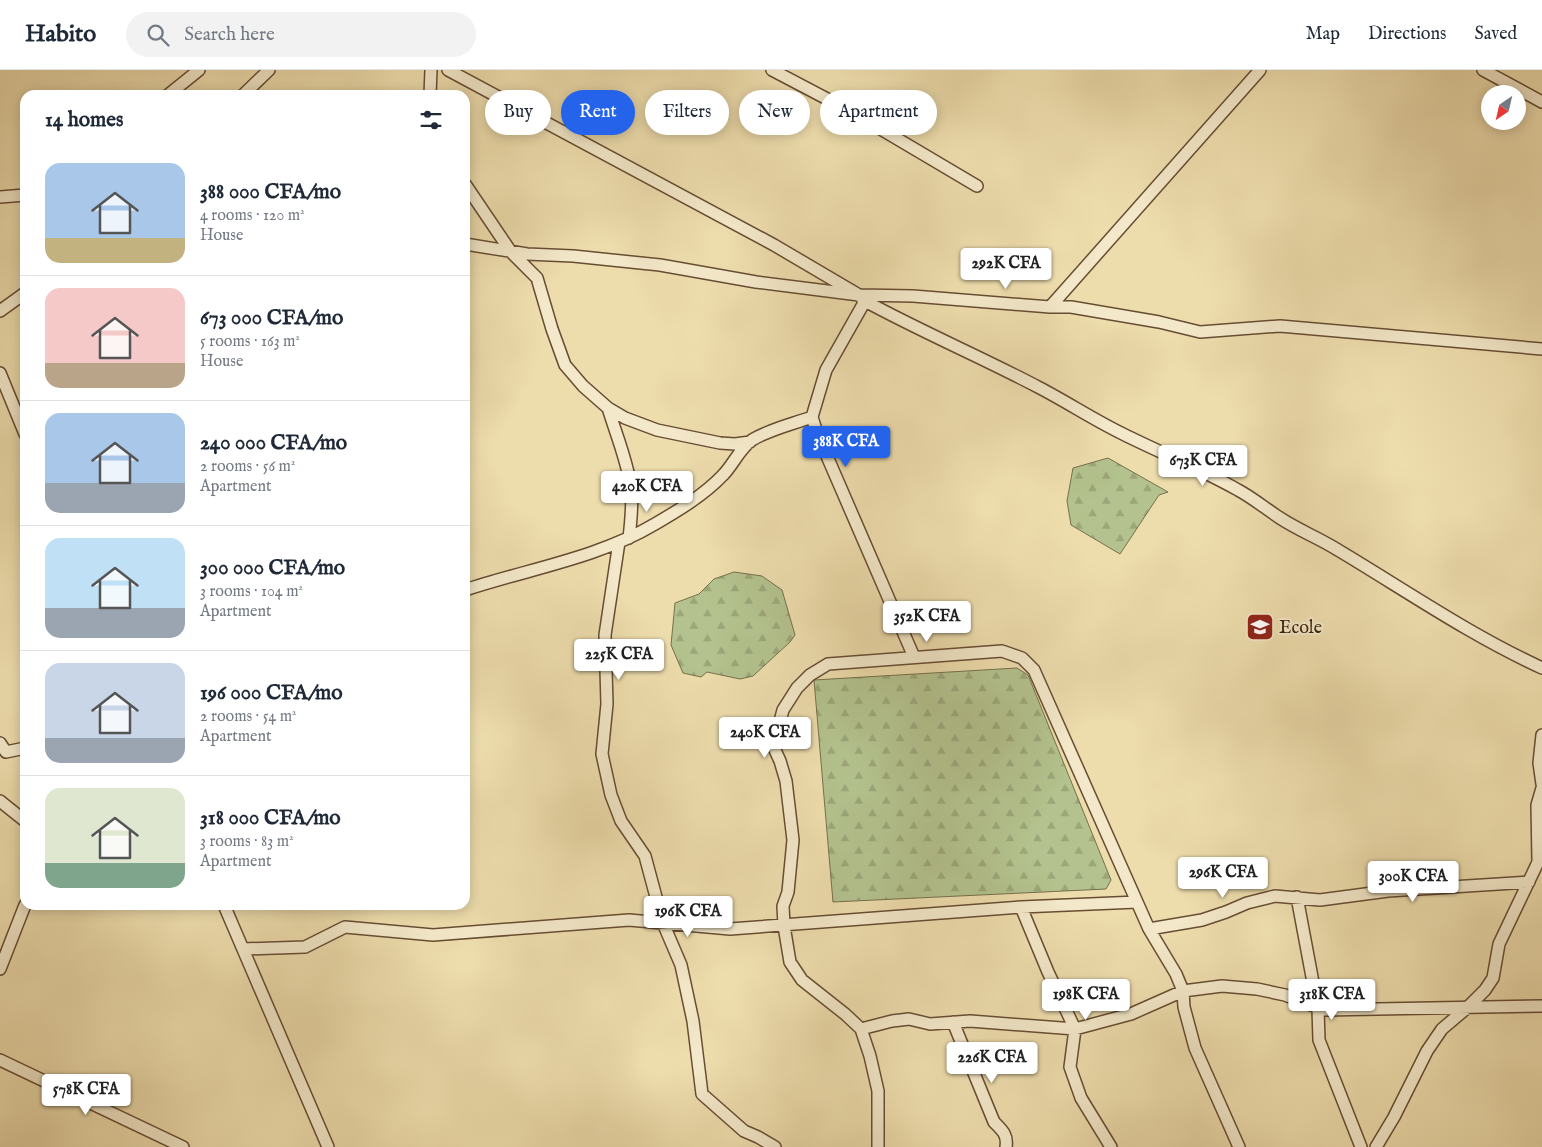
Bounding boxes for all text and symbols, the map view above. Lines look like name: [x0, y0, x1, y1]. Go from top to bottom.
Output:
search box: [126, 12, 476, 57]
text: Habito: [25, 19, 96, 50]
icon: search: [144, 21, 172, 49]
text: Search here: [184, 23, 275, 47]
text: Map: [1306, 23, 1340, 46]
text: Directions: [1368, 23, 1446, 46]
text: Saved: [1474, 23, 1517, 46]
north arrow: [1481, 85, 1526, 130]
map controls: [1481, 85, 1526, 130]
chip: Buy: [485, 90, 551, 135]
chip: Rent: [561, 90, 635, 135]
chip: Filters: [645, 90, 729, 135]
chip: New: [739, 90, 810, 135]
chip: Apartment: [820, 90, 937, 135]
icon: filters: [417, 106, 445, 134]
text: 14 homes: [45, 107, 123, 134]
text: 388 000 CFA/mo: [200, 179, 341, 206]
icon: home: [85, 183, 145, 243]
text: 4 rooms · 120 m²: [200, 206, 305, 226]
text: House: [200, 226, 243, 246]
pin: 292K CFA: [954, 248, 1058, 290]
text: 292K CFA: [971, 254, 1041, 274]
text: 673 000 CFA/mo: [200, 305, 343, 332]
icon: home: [85, 308, 145, 368]
text: 5 rooms · 163 m²: [200, 332, 300, 352]
text: House: [200, 352, 243, 372]
pin: 388K CFA: [794, 426, 898, 468]
text: 240 000 CFA/mo: [200, 430, 347, 457]
text: 388K CFA: [813, 432, 879, 452]
icon: home: [85, 433, 145, 493]
pin: 673K CFA: [1151, 444, 1255, 487]
text: 673K CFA: [1169, 451, 1237, 471]
text: 2 rooms · 56 m²: [200, 457, 295, 477]
pin: 420K CFA: [595, 470, 699, 513]
text: Apartment: [200, 477, 271, 497]
text: 420K CFA: [612, 477, 682, 497]
text: 300 000 CFA/mo: [200, 555, 345, 582]
icon: home: [85, 558, 145, 618]
text: 3 rooms · 104 m²: [200, 582, 303, 602]
pin: 352K CFA: [875, 600, 979, 643]
text: Apartment: [200, 602, 271, 622]
text: 352K CFA: [894, 607, 960, 627]
school or university icon: Ecole: [1245, 612, 1275, 642]
place label: Ecole: [1279, 617, 1322, 640]
pin: 225K CFA: [567, 638, 671, 681]
text: 225K CFA: [585, 645, 653, 665]
text: 196 000 CFA/mo: [200, 680, 343, 707]
icon: home: [85, 683, 145, 743]
text: 2 rooms · 54 m²: [200, 707, 297, 727]
pin: 240K CFA: [713, 716, 817, 759]
text: 240K CFA: [730, 723, 800, 743]
text: Apartment: [200, 727, 271, 747]
text: 318 000 CFA/mo: [200, 805, 341, 832]
icon: home: [85, 808, 145, 868]
text: 3 rooms · 83 m²: [200, 832, 294, 852]
text: Apartment: [200, 852, 271, 872]
pin: 296K CFA: [1171, 856, 1275, 899]
pin: 300K CFA: [1361, 860, 1465, 903]
text: 296K CFA: [1189, 863, 1257, 883]
text: 300K CFA: [1379, 867, 1447, 887]
pin: 196K CFA: [636, 896, 740, 938]
text: 196K CFA: [655, 902, 721, 922]
pin: 198K CFA: [1034, 978, 1138, 1021]
pin: 318K CFA: [1280, 978, 1384, 1021]
text: 198K CFA: [1053, 985, 1119, 1005]
text: 318K CFA: [1299, 985, 1365, 1005]
pin: 226K CFA: [940, 1042, 1044, 1084]
text: 226K CFA: [958, 1048, 1026, 1068]
pin: 578K CFA: [34, 1074, 138, 1116]
text: 578K CFA: [53, 1080, 119, 1100]

